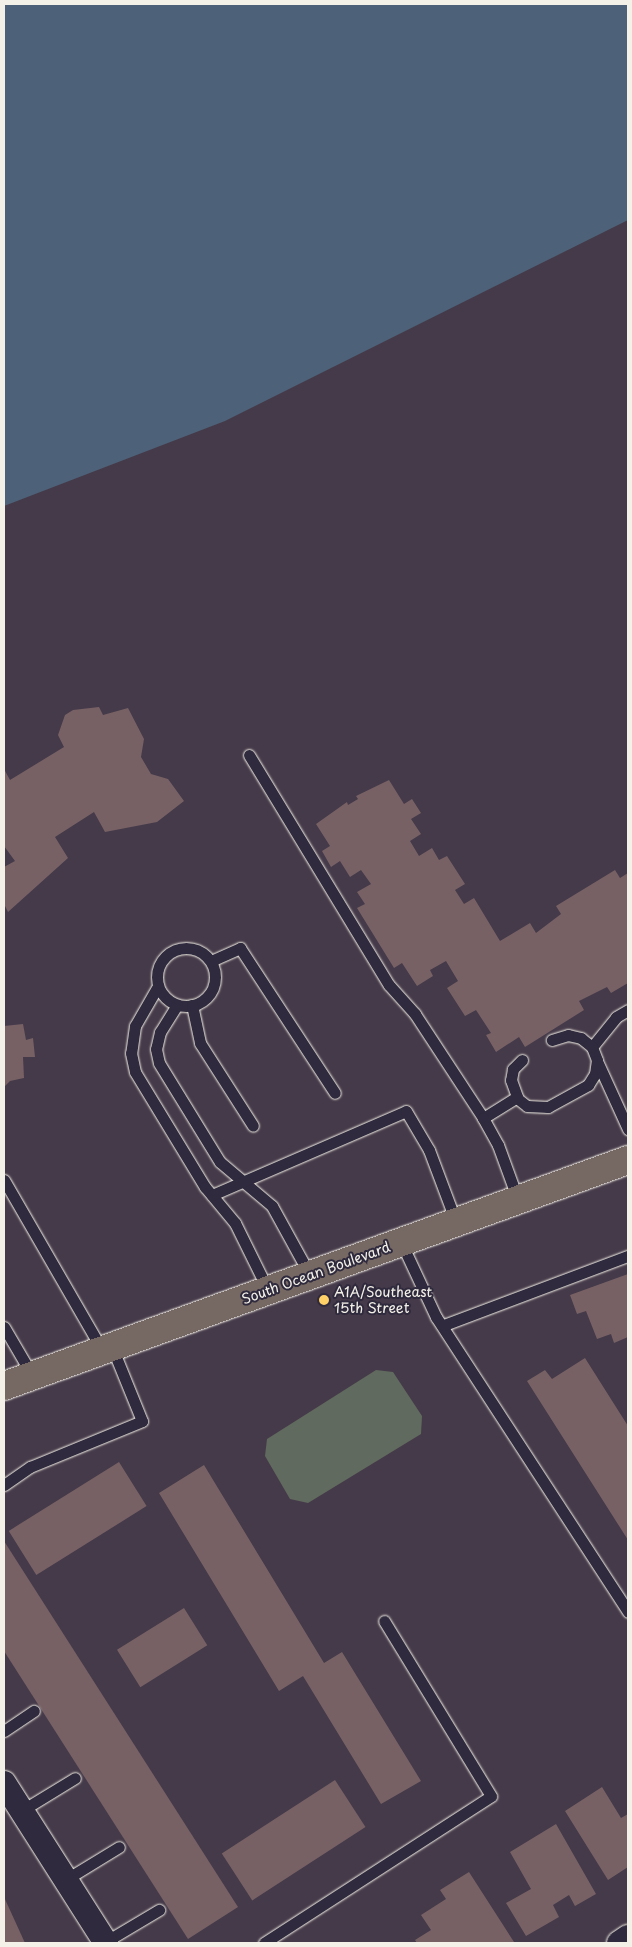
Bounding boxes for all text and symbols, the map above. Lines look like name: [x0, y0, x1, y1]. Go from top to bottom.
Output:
street label: South Ocean Boulevard: [239, 1238, 393, 1308]
place label: A1A/Southeast 15th Street: [334, 1284, 432, 1316]
marker: A1A/Southeast 15th Street: [318, 1294, 330, 1306]

